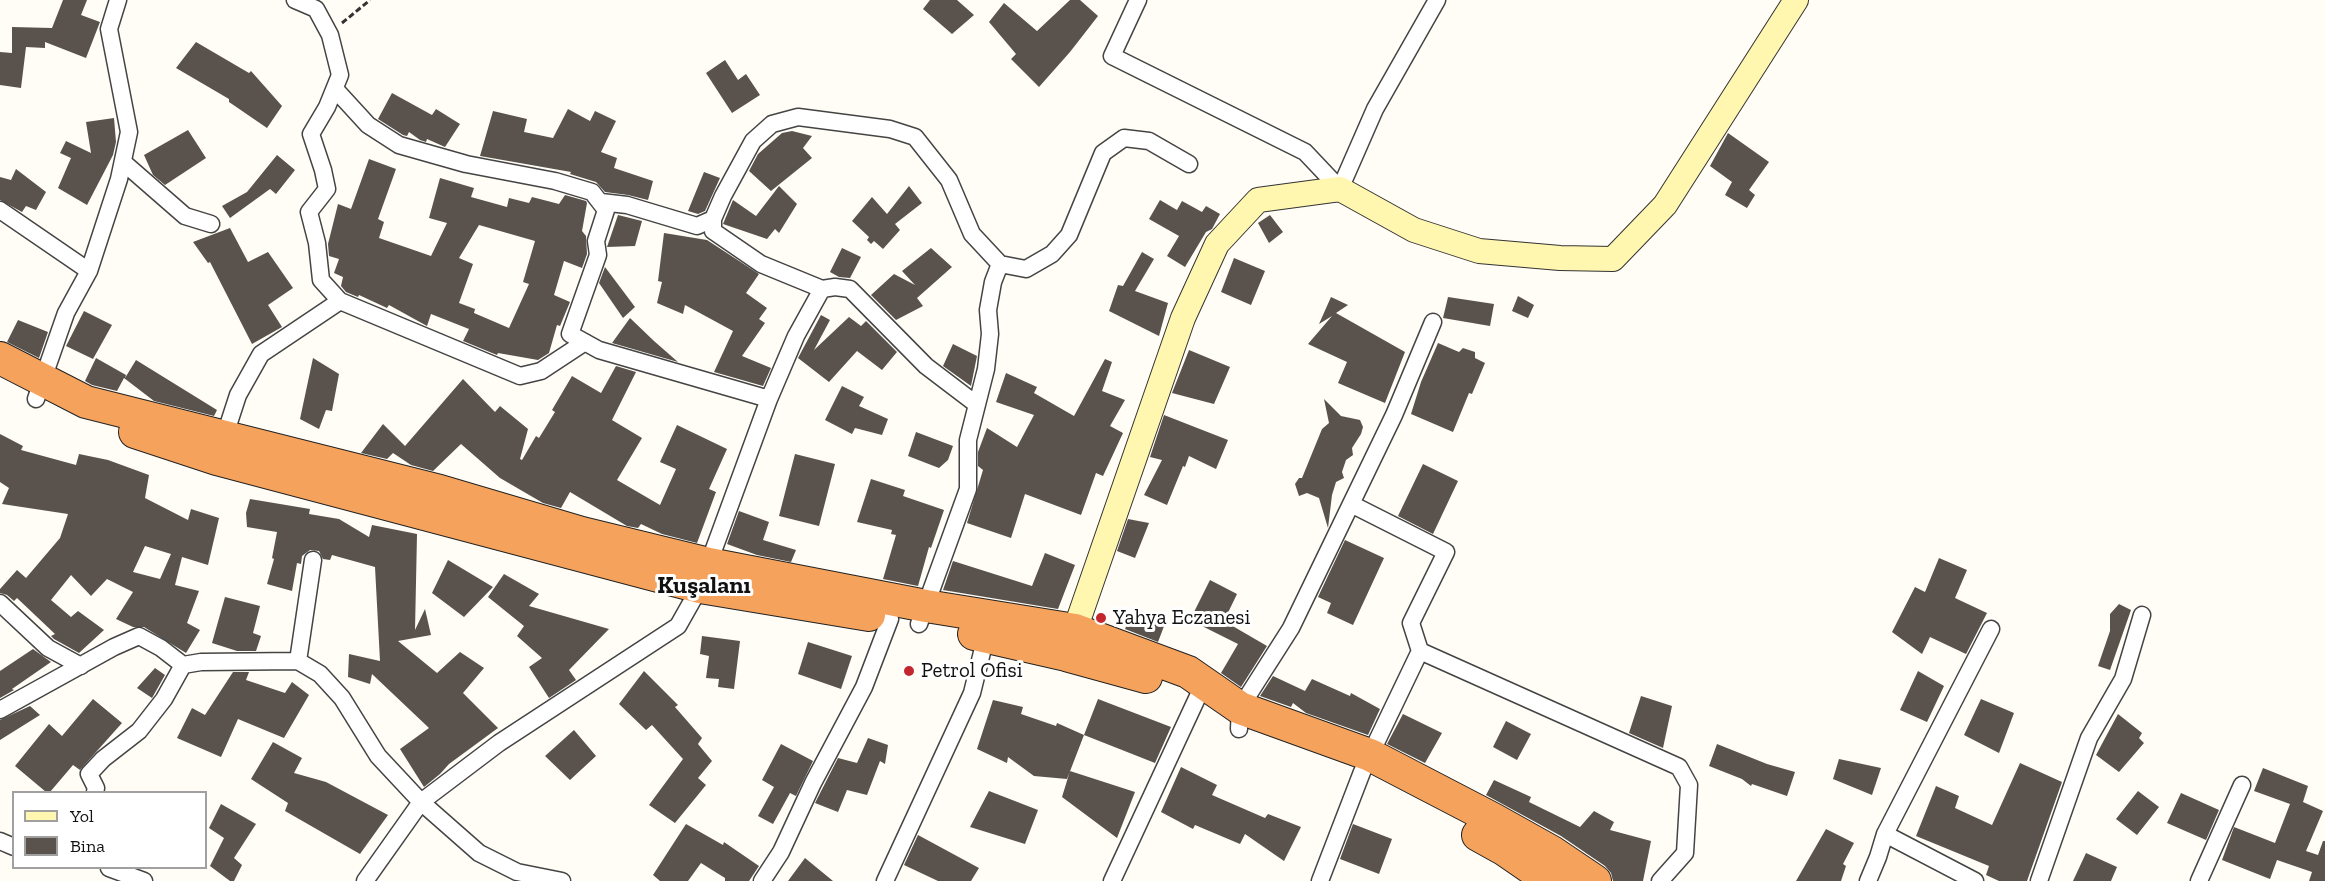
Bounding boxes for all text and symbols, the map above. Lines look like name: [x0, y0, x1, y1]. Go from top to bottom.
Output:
district label: Kuşalanı: [657, 572, 751, 600]
place label: Yahya Eczanesi: [1113, 605, 1250, 631]
marker: Yahya Eczanesi: [1094, 611, 1108, 625]
place label: Petrol Ofisi: [921, 658, 1023, 684]
marker: Petrol Ofisi: [902, 664, 916, 678]
legend: [12, 791, 207, 869]
text: Yol: [70, 805, 94, 827]
text: Bina: [70, 835, 105, 857]

